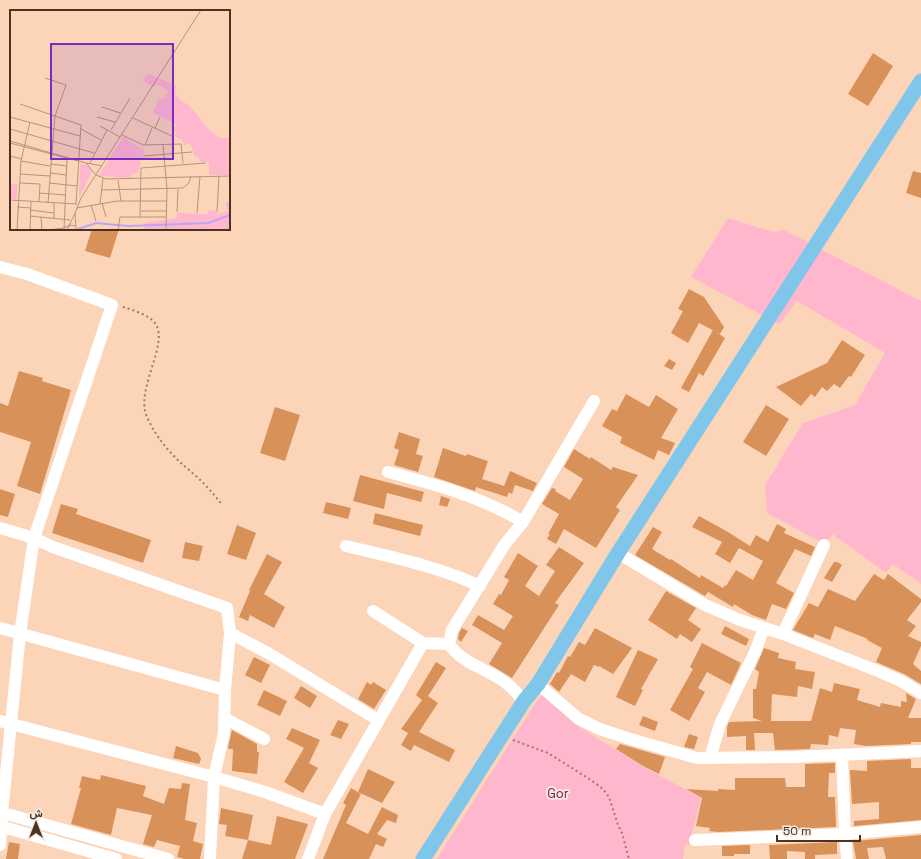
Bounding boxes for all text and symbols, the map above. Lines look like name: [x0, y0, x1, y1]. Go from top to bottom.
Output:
inset map: [10, 10, 230, 230]
park label: Gor: [547, 785, 569, 802]
north arrow: [16, 803, 56, 843]
text: ش: [29, 806, 43, 820]
scale bar: [777, 817, 860, 843]
text: 50 m: [783, 823, 811, 839]

